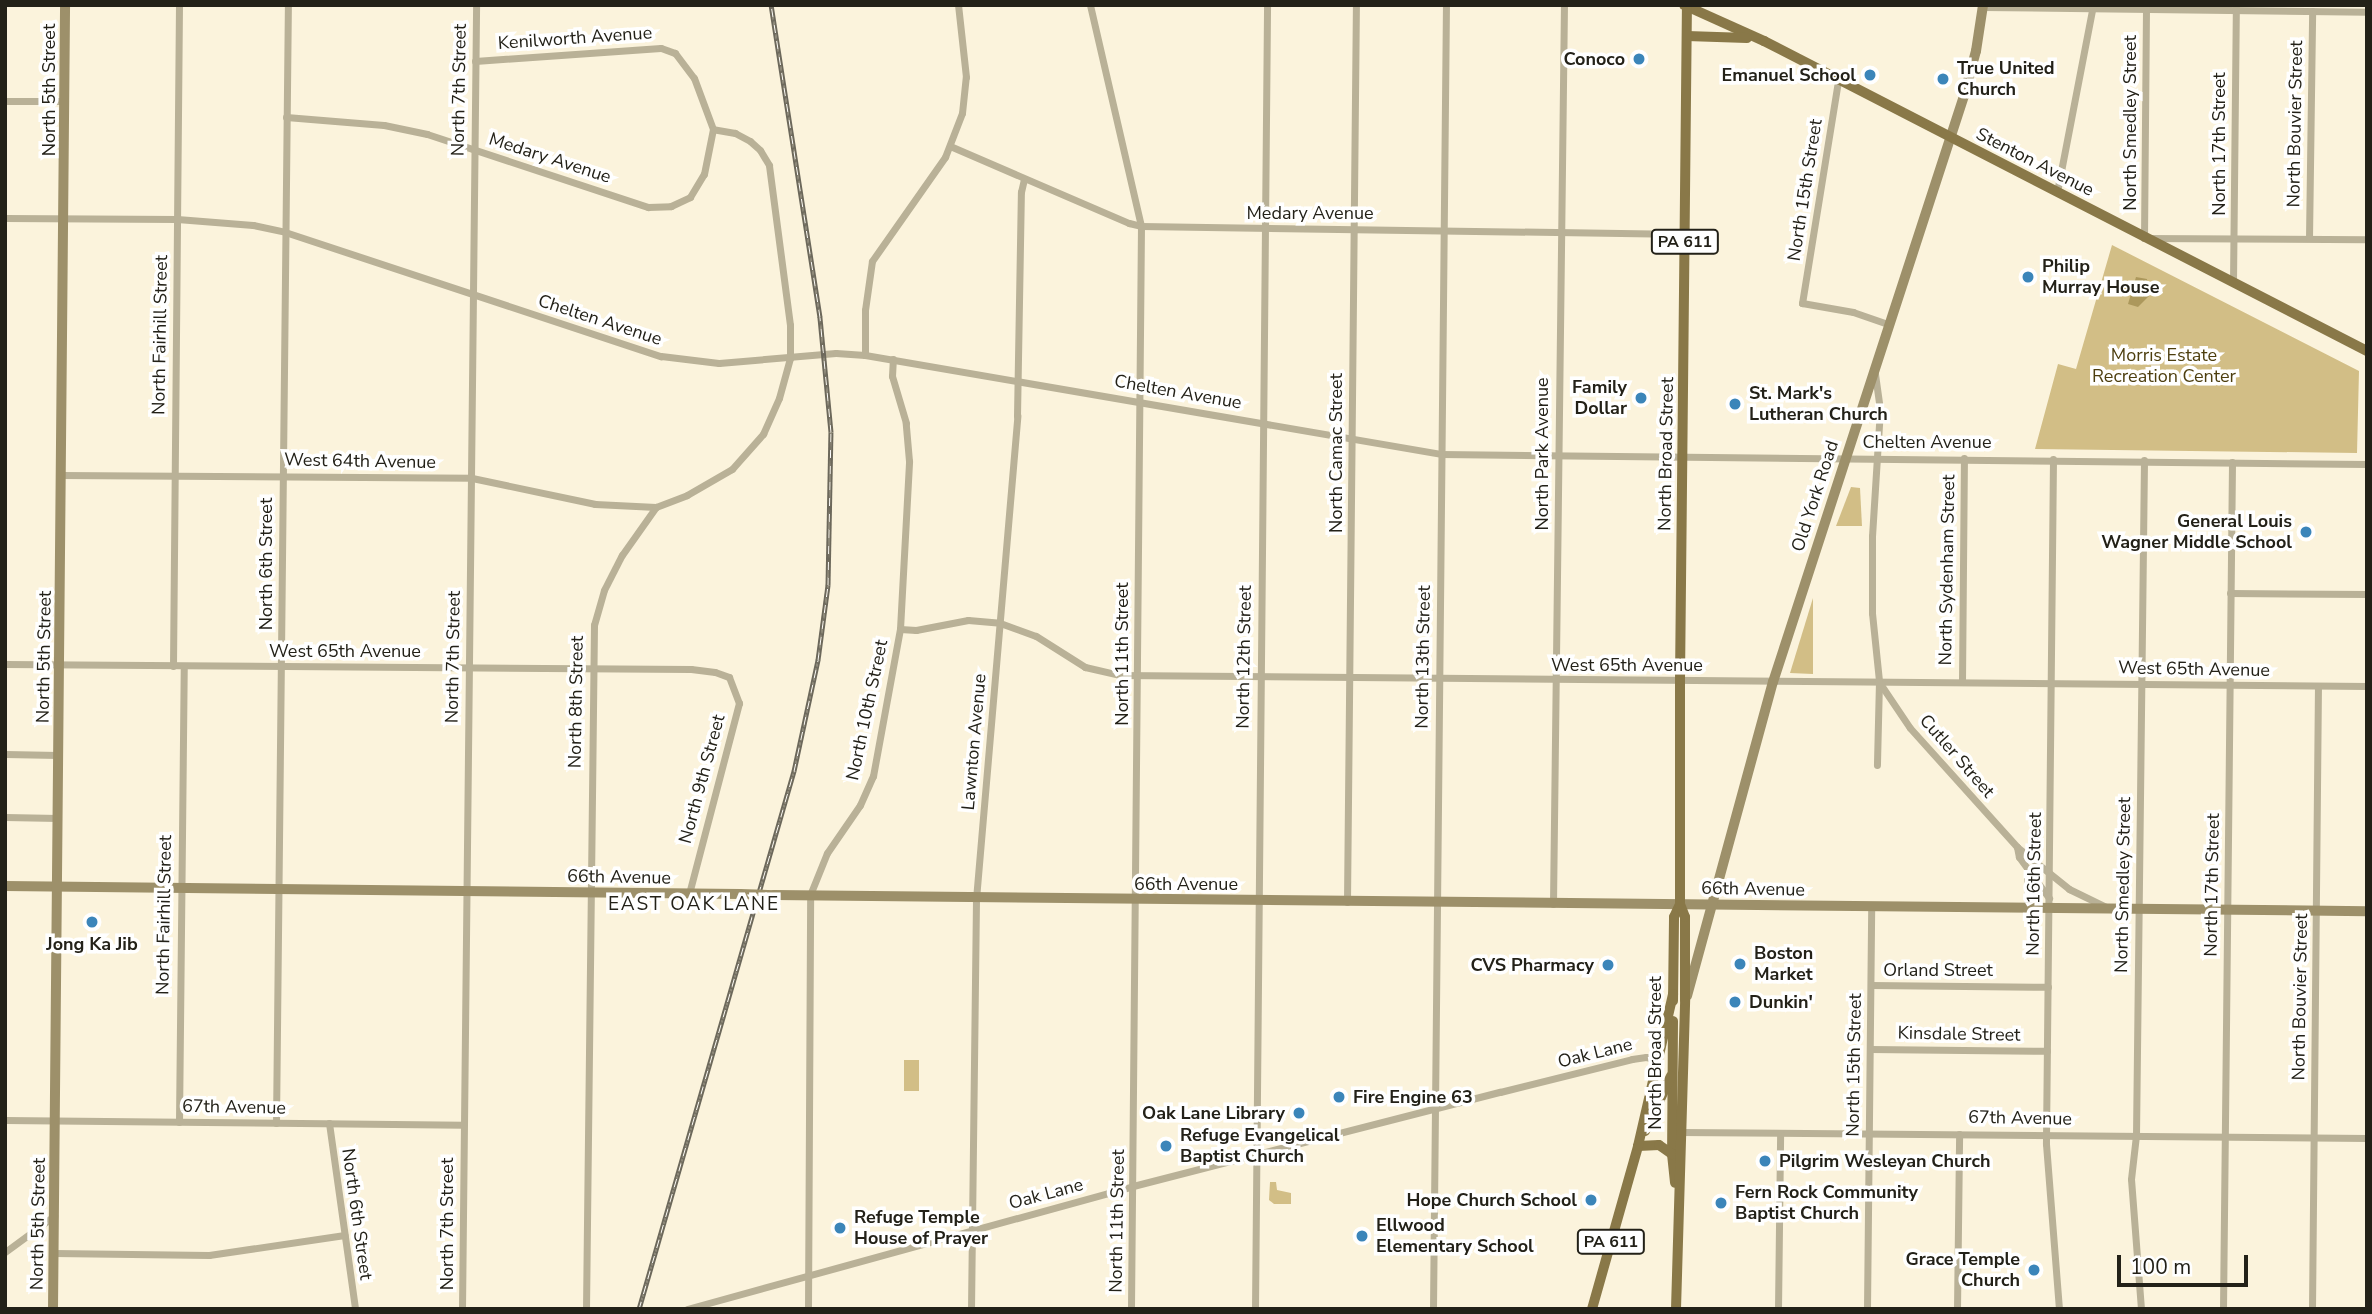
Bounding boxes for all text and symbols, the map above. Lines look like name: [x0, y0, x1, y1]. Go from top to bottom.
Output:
street label: Kenilworth Avenue: [497, 22, 653, 54]
street label: North 5th Street: [38, 24, 60, 156]
street label: North 7th Street: [447, 24, 471, 156]
street label: North Smedley Street: [2119, 35, 2141, 211]
street label: North Bouvier Street: [2283, 40, 2307, 208]
place label: Conoco: [1563, 48, 1625, 70]
marker: Conoco: [1631, 51, 1647, 67]
place label: True United Church: [1957, 58, 2055, 100]
place label: Emanuel School: [1721, 64, 1856, 86]
marker: Emanuel School: [1862, 67, 1878, 83]
marker: True United Church: [1935, 71, 1951, 87]
street label: North 17th Street: [2208, 72, 2230, 216]
street label: North 15th Street: [1783, 118, 1827, 262]
street label: Stenton Avenue: [1972, 123, 2098, 201]
street label: Medary Avenue: [486, 128, 614, 188]
street label: Medary Avenue: [1246, 202, 1374, 224]
road number: PA 611: [1650, 230, 1720, 254]
street label: North Fairhill Street: [148, 255, 172, 415]
place label: Philip Murray House: [2042, 256, 2159, 298]
marker: Philip Murray House: [2020, 269, 2036, 285]
street label: Chelten Avenue: [535, 290, 665, 350]
park label: Morris Estate Recreation Center: [2092, 345, 2236, 388]
street label: Chelten Avenue: [1113, 370, 1243, 414]
street label: North Camac Street: [1325, 373, 1347, 533]
street label: North Park Avenue: [1531, 377, 1553, 531]
place label: Family Dollar: [1572, 377, 1627, 420]
street label: North Broad Street: [1654, 377, 1678, 531]
place label: St. Mark's Lutheran Church: [1749, 383, 1888, 426]
marker: Family Dollar: [1633, 390, 1649, 406]
marker: St. Mark's Lutheran Church: [1727, 396, 1743, 412]
street label: Chelten Avenue: [1863, 431, 1991, 453]
street label: Old York Road: [1787, 438, 1843, 554]
street label: West 64th Avenue: [284, 449, 436, 473]
street label: North Sydenham Street: [1935, 474, 1959, 666]
street label: North 6th Street: [255, 498, 277, 630]
place label: General Louis Wagner Middle School: [2101, 511, 2292, 554]
marker: General Louis Wagner Middle School: [2298, 524, 2314, 540]
street label: North 11th Street: [1111, 582, 1133, 726]
street label: North 12th Street: [1232, 585, 1256, 729]
street label: North 13th Street: [1411, 585, 1435, 729]
street label: North 5th Street: [32, 591, 56, 723]
street label: North 7th Street: [441, 591, 465, 723]
street label: North 8th Street: [564, 636, 588, 768]
street label: North 10th Street: [842, 638, 892, 782]
street label: West 65th Avenue: [269, 640, 421, 662]
street label: West 65th Avenue: [1551, 654, 1703, 676]
street label: West 65th Avenue: [2118, 657, 2270, 681]
street label: Lawnton Avenue: [957, 673, 991, 811]
street label: Cutler Street: [1915, 710, 1999, 802]
street label: North 9th Street: [674, 712, 730, 846]
street label: North Smedley Street: [2111, 797, 2135, 973]
street label: North 16th Street: [2022, 812, 2046, 956]
street label: North 17th Street: [2200, 813, 2224, 957]
street label: North Fairhill Street: [152, 835, 176, 995]
street label: 66th Avenue: [567, 865, 671, 889]
street label: 66th Avenue: [1134, 873, 1238, 895]
street label: 66th Avenue: [1701, 877, 1805, 901]
district label: EAST OAK LANE: [610, 894, 778, 916]
street label: North Bouvier Street: [2288, 913, 2312, 1081]
marker: Jong Ka Jib: [84, 914, 100, 930]
place label: Jong Ka Jib: [46, 933, 138, 955]
place label: Boston Market: [1754, 943, 1813, 986]
place label: CVS Pharmacy: [1470, 954, 1594, 976]
marker: Boston Market: [1732, 956, 1748, 972]
marker: CVS Pharmacy: [1600, 957, 1616, 973]
street label: Orland Street: [1883, 959, 1993, 981]
street label: North Broad Street: [1644, 976, 1666, 1130]
place label: Dunkin': [1749, 991, 1813, 1013]
street label: North 15th Street: [1842, 993, 1866, 1137]
marker: Dunkin': [1727, 994, 1743, 1010]
street label: Kinsdale Street: [1897, 1022, 2021, 1046]
street label: Oak Lane: [1555, 1033, 1635, 1073]
place label: Fire Engine 63: [1353, 1086, 1473, 1108]
marker: Fire Engine 63: [1331, 1089, 1347, 1105]
street label: 67th Avenue: [182, 1095, 286, 1119]
place label: Oak Lane Library: [1142, 1102, 1285, 1124]
marker: Oak Lane Library: [1291, 1105, 1307, 1121]
street label: 67th Avenue: [1968, 1106, 2072, 1130]
place label: Refuge Evangelical Baptist Church: [1180, 1125, 1340, 1168]
marker: Refuge Evangelical Baptist Church: [1158, 1138, 1174, 1154]
street label: North 6th Street: [337, 1147, 377, 1281]
street label: North 11th Street: [1105, 1149, 1129, 1293]
place label: Pilgrim Wesleyan Church: [1779, 1150, 1990, 1172]
marker: Pilgrim Wesleyan Church: [1757, 1153, 1773, 1169]
street label: North 5th Street: [26, 1158, 50, 1290]
street label: North 7th Street: [436, 1158, 458, 1290]
street label: Oak Lane: [1006, 1174, 1086, 1214]
place label: Fern Rock Community Baptist Church: [1735, 1182, 1918, 1224]
place label: Hope Church School: [1406, 1189, 1577, 1211]
marker: Hope Church School: [1583, 1192, 1599, 1208]
marker: Fern Rock Community Baptist Church: [1713, 1195, 1729, 1211]
place label: Refuge Temple House of Prayer: [854, 1207, 988, 1250]
place label: Ellwood Elementary School: [1376, 1215, 1534, 1258]
marker: Refuge Temple House of Prayer: [832, 1220, 848, 1236]
marker: Ellwood Elementary School: [1354, 1228, 1370, 1244]
road number: PA 611: [1576, 1230, 1646, 1254]
scale bar: [2120, 1240, 2251, 1284]
place label: Grace Temple Church: [1905, 1249, 2020, 1292]
text: 100 m: [2130, 1253, 2191, 1281]
marker: Grace Temple Church: [2026, 1262, 2042, 1278]

